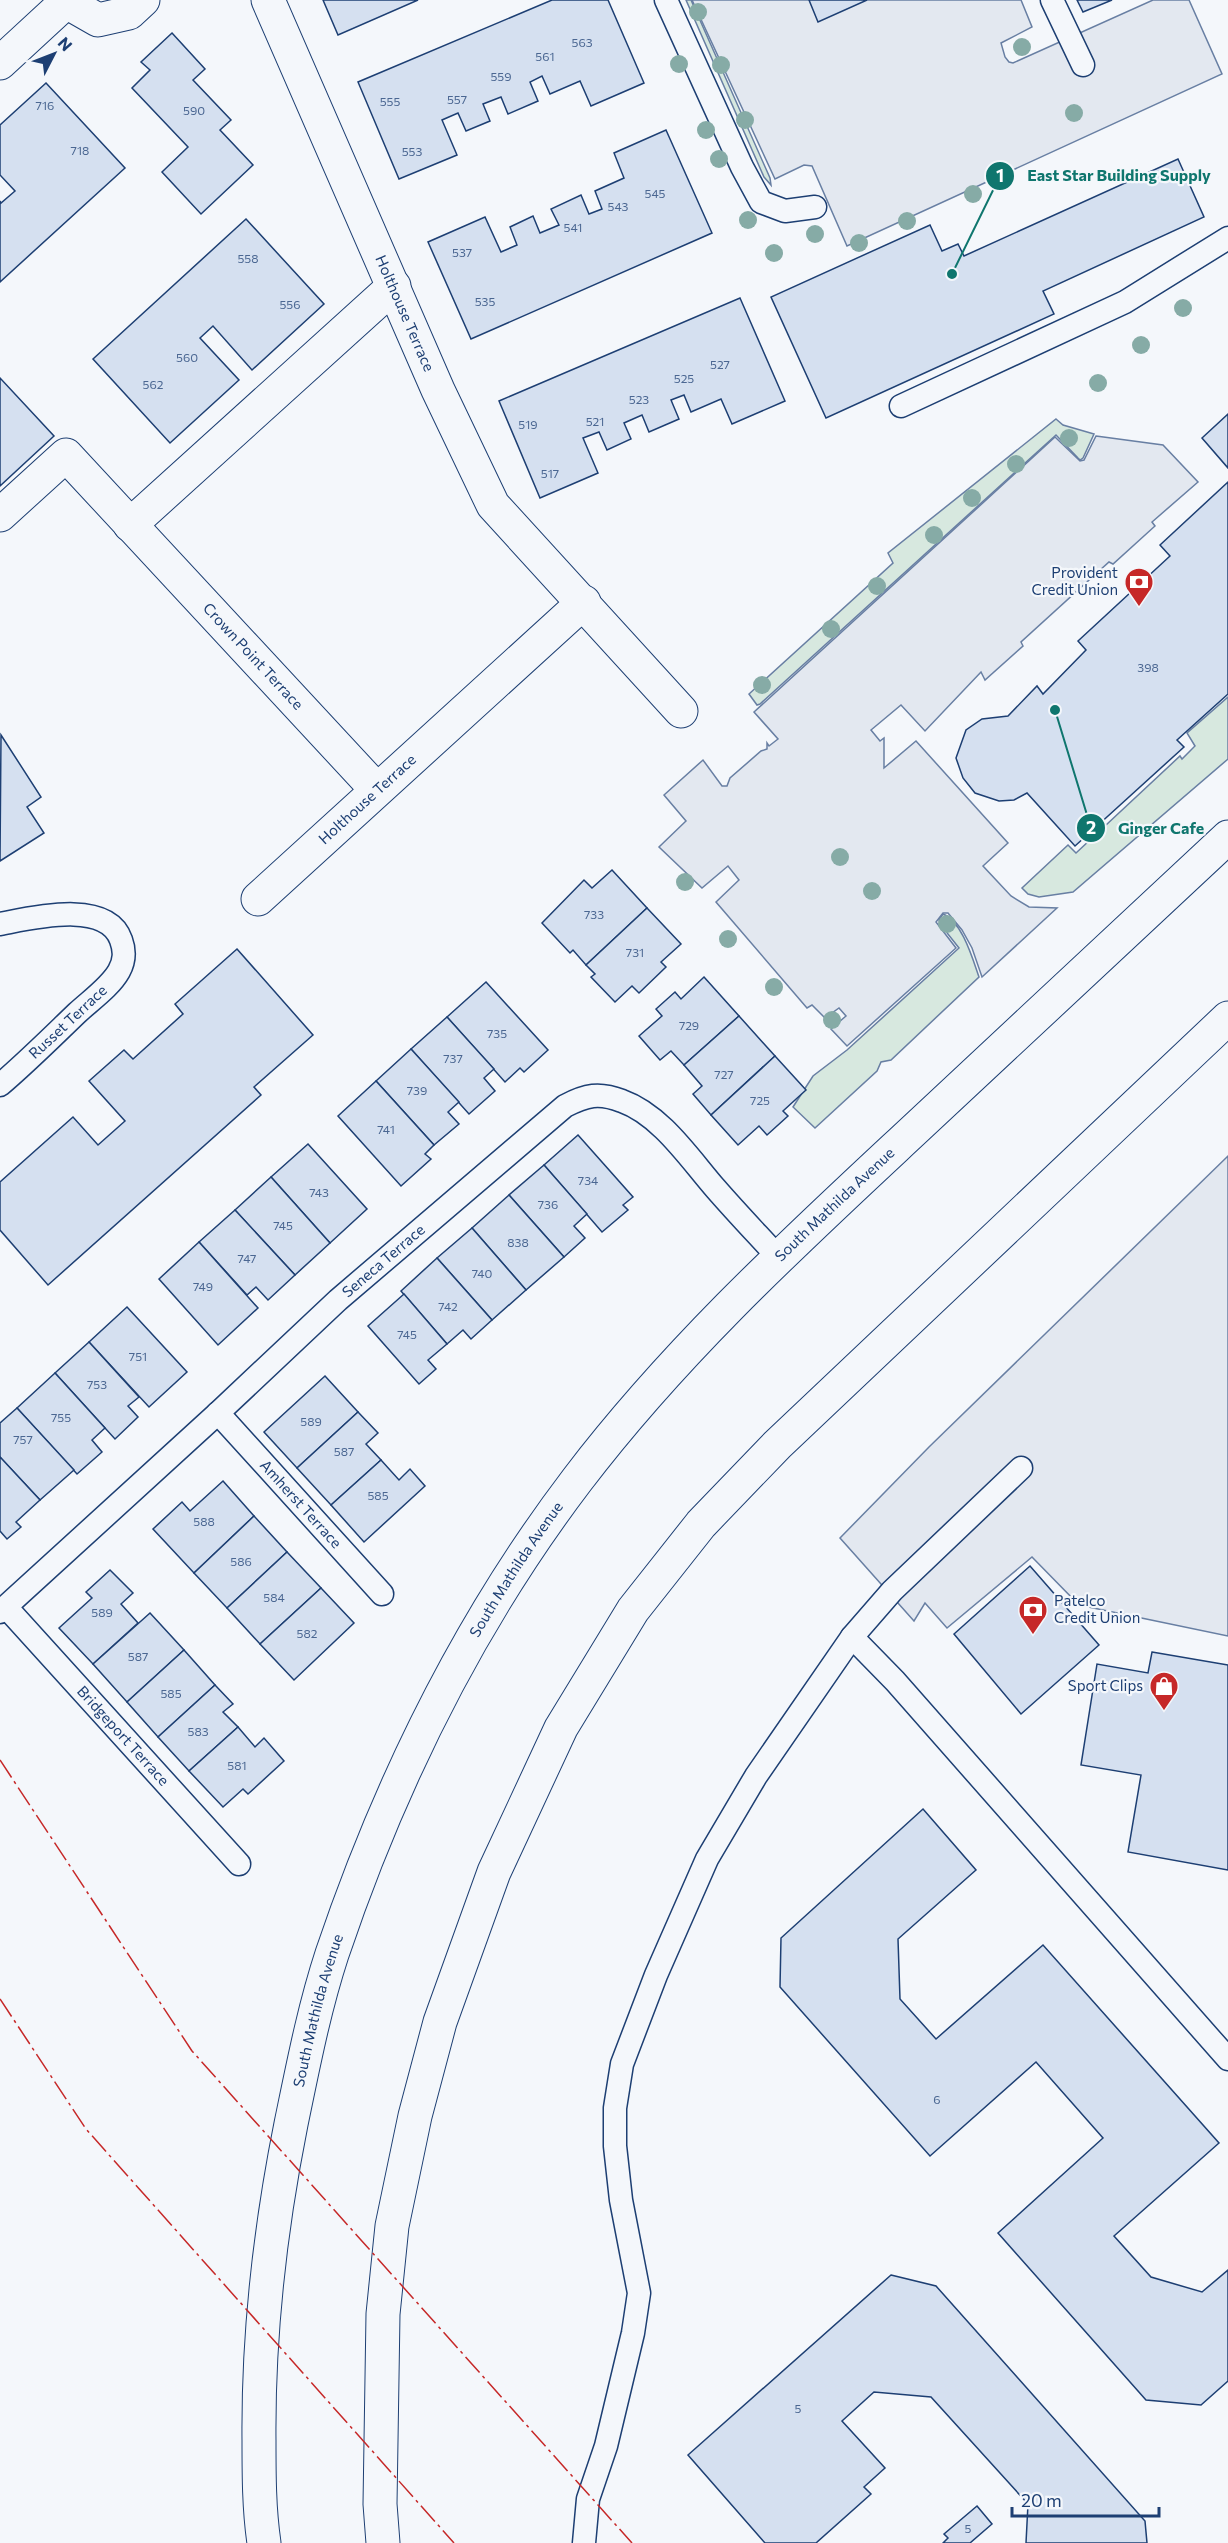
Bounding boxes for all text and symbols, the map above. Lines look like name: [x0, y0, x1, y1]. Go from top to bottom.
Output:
north arrow: [24, 24, 84, 84]
text: N: [54, 33, 77, 54]
house number: 563: [572, 35, 593, 49]
house number: 561: [535, 49, 555, 63]
house number: 559: [490, 69, 512, 83]
house number: 557: [447, 92, 467, 106]
house number: 555: [380, 94, 400, 108]
house number: 716: [36, 98, 54, 112]
house number: 590: [183, 103, 205, 117]
house number: 718: [71, 143, 89, 157]
house number: 553: [402, 144, 422, 158]
callout: East Star Building Supply: [985, 159, 1223, 193]
text: 1: [996, 164, 1004, 186]
text: East Star Building Supply: [1027, 165, 1211, 184]
house number: 545: [645, 186, 666, 200]
house number: 543: [608, 199, 629, 213]
house number: 541: [564, 220, 582, 234]
house number: 537: [452, 245, 472, 259]
house number: 558: [237, 251, 259, 265]
street label: Holthouse Terrace: [372, 252, 439, 374]
house number: 535: [475, 294, 495, 308]
house number: 556: [279, 297, 301, 311]
house number: 560: [176, 350, 198, 364]
house number: 527: [710, 357, 730, 371]
house number: 525: [674, 371, 694, 385]
house number: 562: [143, 377, 164, 391]
house number: 523: [629, 392, 649, 406]
house number: 521: [586, 414, 604, 428]
house number: 519: [518, 417, 538, 431]
house number: 517: [541, 466, 559, 480]
place label: Provident Credit Union: [1032, 563, 1118, 598]
bank icon: Provident Credit Union: [1123, 566, 1155, 608]
street label: Crown Point Terrace: [200, 599, 308, 713]
house number: 398: [1137, 660, 1159, 674]
street label: Holthouse Terrace: [314, 750, 419, 847]
callout: Ginger Cafe: [1076, 811, 1216, 845]
text: 2: [1086, 816, 1096, 838]
text: Ginger Cafe: [1118, 818, 1204, 837]
house number: 733: [584, 907, 604, 921]
house number: 731: [626, 945, 644, 959]
street label: Russet Terrace: [25, 980, 110, 1062]
house number: 729: [679, 1018, 699, 1032]
house number: 735: [487, 1026, 507, 1040]
house number: 737: [443, 1051, 463, 1065]
house number: 727: [714, 1067, 734, 1081]
house number: 739: [407, 1083, 427, 1097]
house number: 725: [750, 1093, 770, 1107]
house number: 741: [377, 1122, 395, 1136]
street label: South Mathilda Avenue: [771, 1143, 898, 1265]
house number: 734: [578, 1173, 598, 1187]
house number: 743: [309, 1185, 329, 1199]
house number: 736: [538, 1197, 558, 1211]
house number: 745: [273, 1218, 293, 1232]
street label: Seneca Terrace: [338, 1220, 428, 1301]
house number: 838: [507, 1235, 529, 1249]
house number: 747: [238, 1251, 256, 1265]
house number: 740: [472, 1266, 492, 1280]
house number: 749: [193, 1279, 213, 1293]
house number: 742: [438, 1299, 458, 1313]
house number: 745: [397, 1327, 417, 1341]
house number: 751: [129, 1349, 147, 1363]
house number: 753: [87, 1377, 107, 1391]
house number: 755: [51, 1410, 71, 1424]
house number: 589: [300, 1414, 322, 1428]
house number: 757: [13, 1432, 33, 1446]
house number: 587: [334, 1444, 354, 1458]
street label: Amherst Terrace: [257, 1456, 346, 1551]
house number: 585: [367, 1488, 389, 1502]
street label: South Mathilda Avenue: [465, 1498, 566, 1640]
house number: 588: [193, 1514, 215, 1528]
house number: 586: [230, 1554, 252, 1568]
house number: 584: [263, 1590, 285, 1604]
place label: Patelco Credit Union: [1054, 1591, 1140, 1626]
bank icon: Patelco Credit Union: [1017, 1594, 1049, 1636]
house number: 589: [91, 1605, 113, 1619]
house number: 582: [297, 1626, 318, 1640]
house number: 587: [128, 1649, 148, 1663]
shop icon: Sport Clips: [1148, 1670, 1180, 1712]
place label: Sport Clips: [1068, 1676, 1143, 1694]
street label: Bridgeport Terrace: [74, 1682, 173, 1789]
house number: 585: [160, 1686, 182, 1700]
house number: 583: [188, 1724, 209, 1738]
house number: 581: [227, 1758, 247, 1772]
street label: South Mathilda Avenue: [289, 1931, 346, 2089]
house number: 6: [933, 2092, 941, 2106]
house number: 5: [795, 2401, 802, 2415]
scale bar: [1012, 2480, 1159, 2518]
text: 20 m: [1021, 2489, 1062, 2511]
house number: 5: [965, 2521, 972, 2535]

